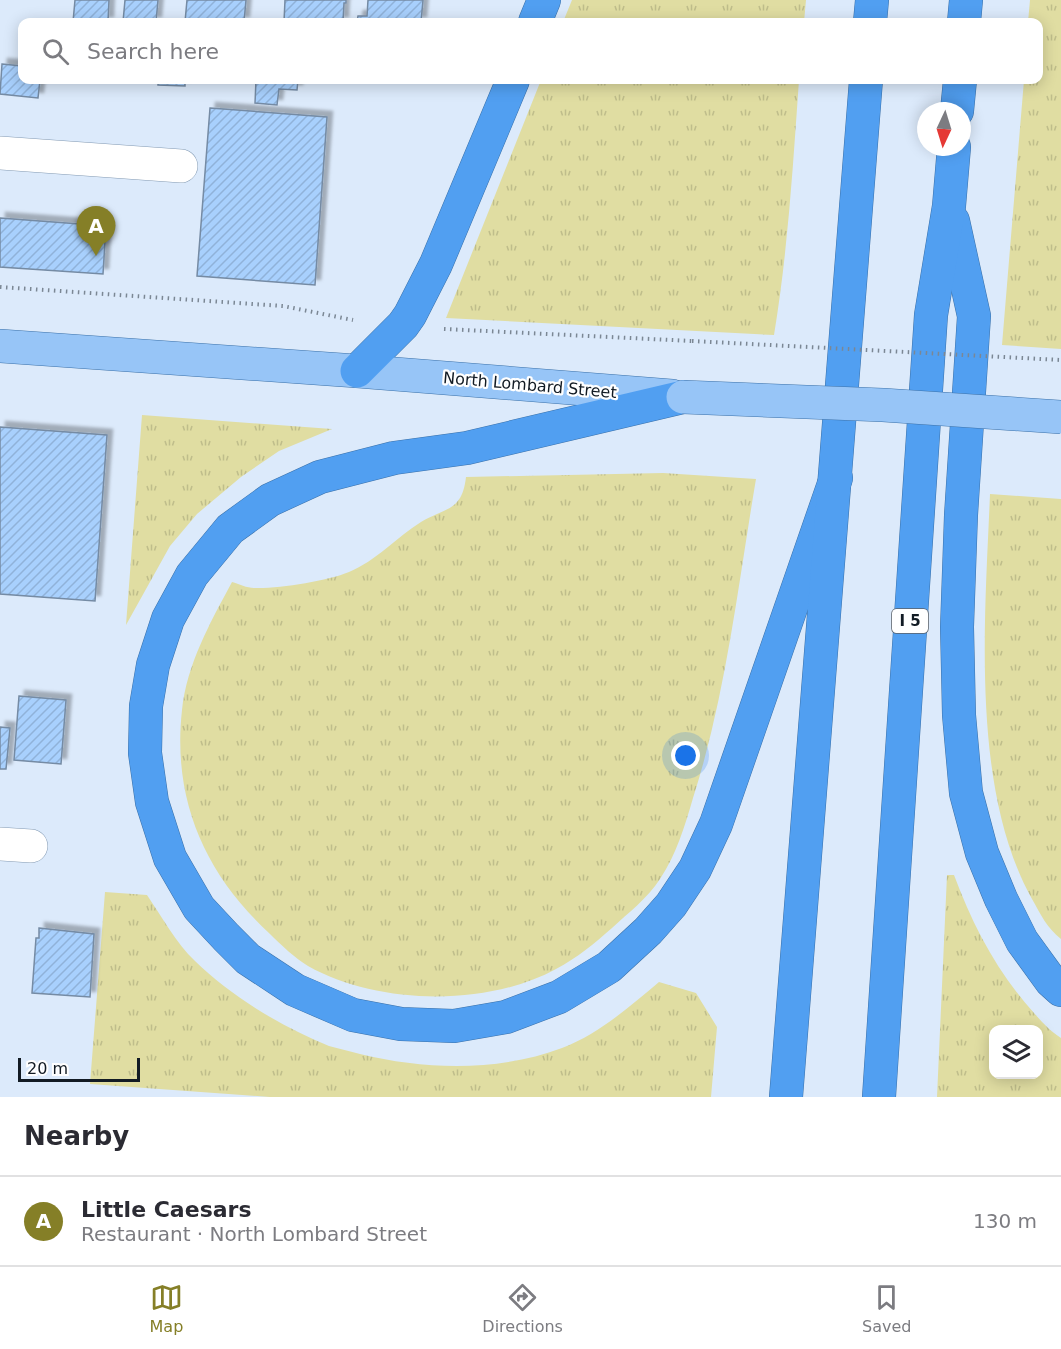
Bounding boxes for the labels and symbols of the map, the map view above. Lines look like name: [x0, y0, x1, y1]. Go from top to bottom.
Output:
north arrow: [917, 102, 971, 156]
pin: A: [76, 206, 116, 256]
street label: North Lombard Street: [443, 368, 617, 402]
road number: I 5: [892, 609, 928, 633]
your location: [671, 741, 700, 770]
scale bar: [18, 1055, 140, 1082]

